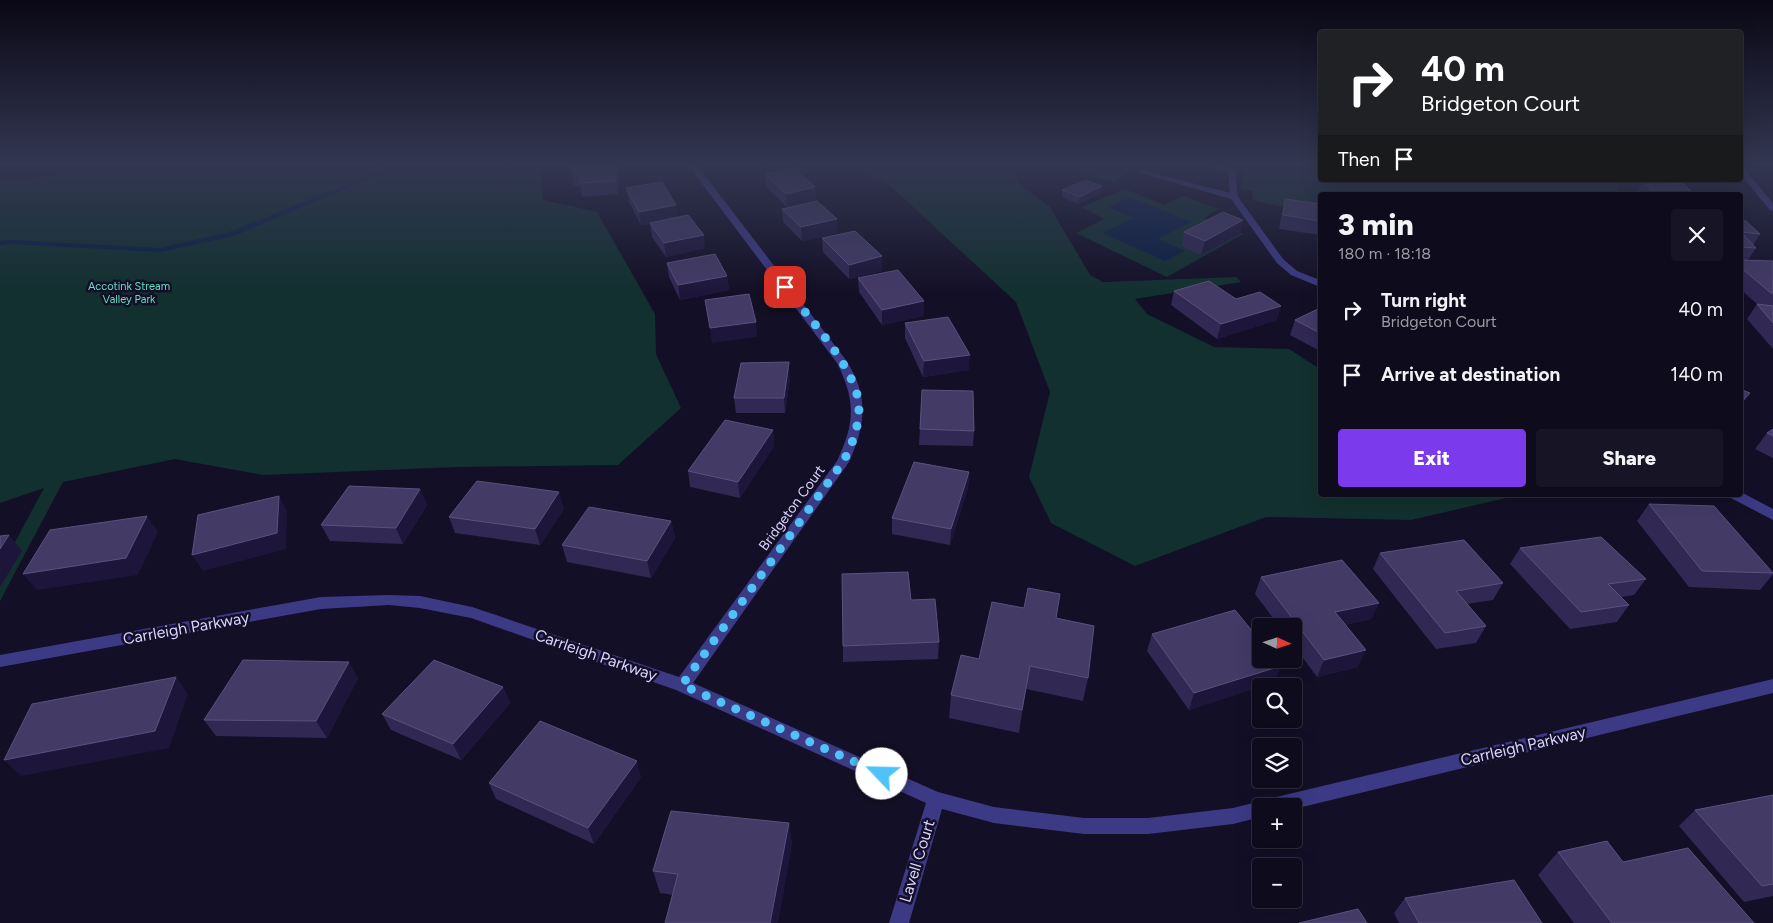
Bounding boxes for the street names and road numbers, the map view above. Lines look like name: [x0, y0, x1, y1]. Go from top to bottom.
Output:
street label: Bridgeton Court: [755, 462, 829, 554]
street label: Carrleigh Parkway: [121, 607, 251, 648]
street label: Carrleigh Parkway: [532, 625, 660, 685]
street label: Carrleigh Parkway: [1459, 722, 1588, 770]
street label: Lavell Court: [895, 817, 939, 905]

